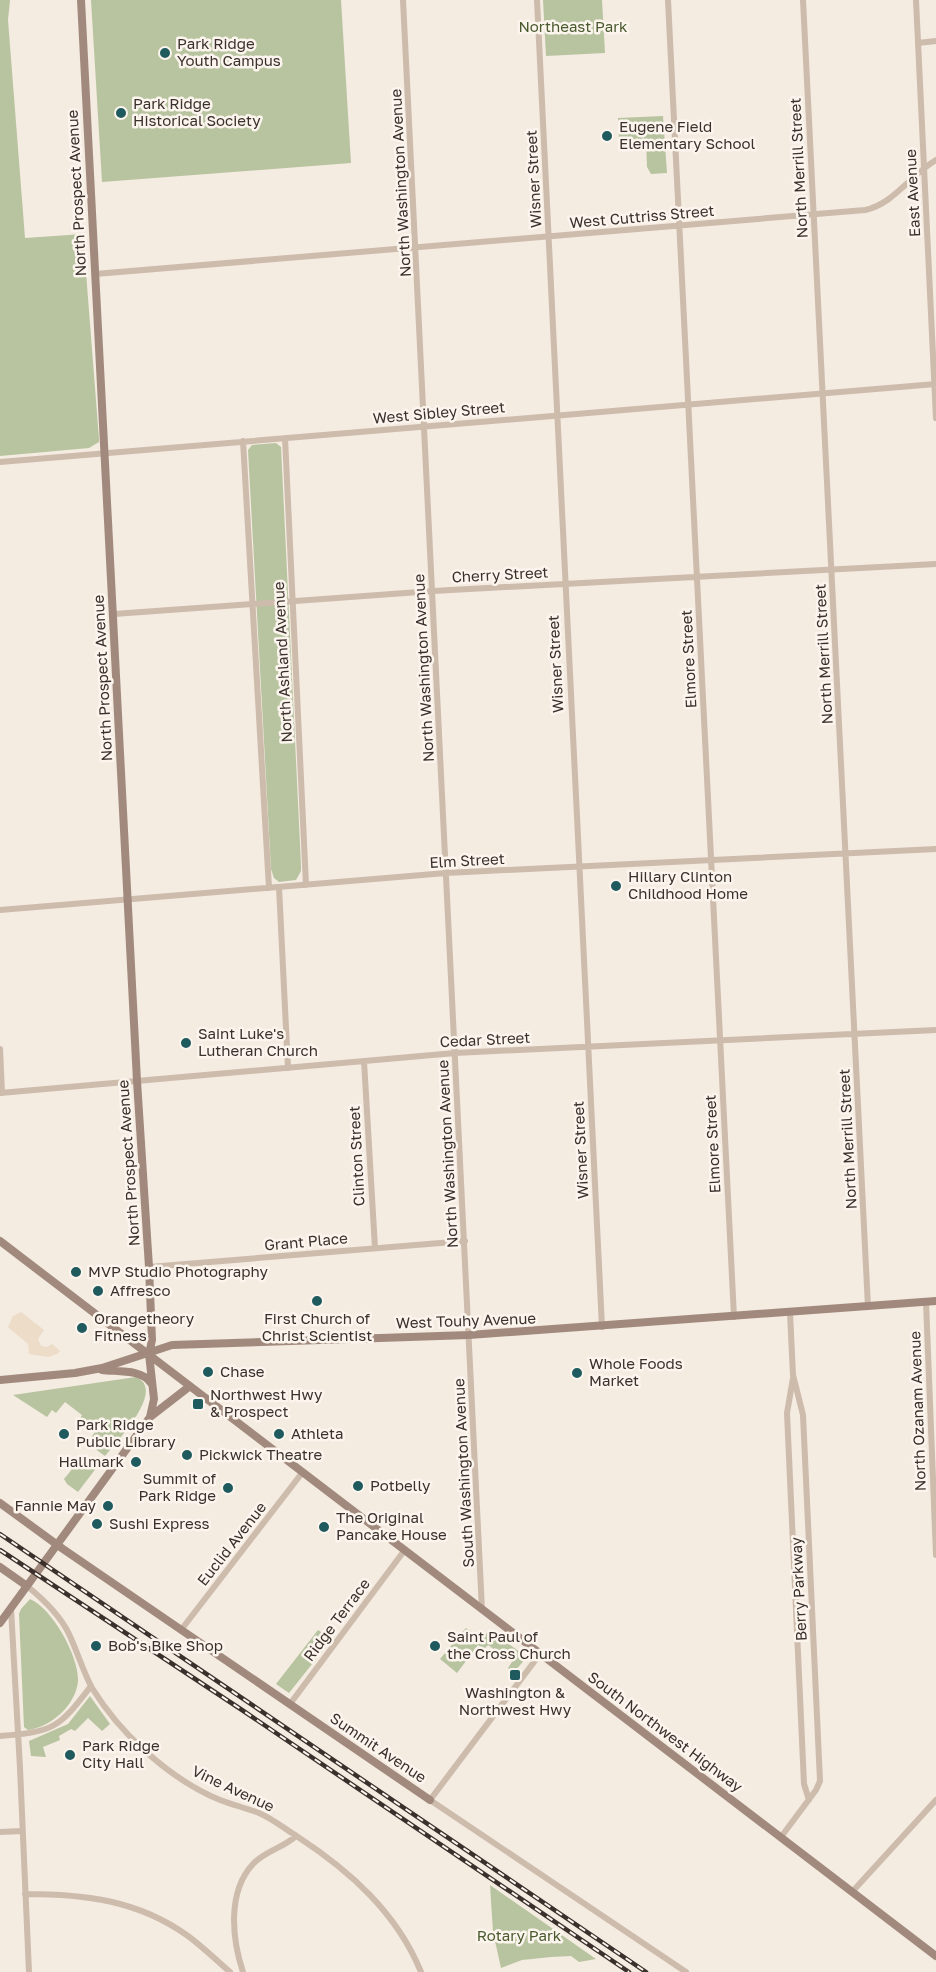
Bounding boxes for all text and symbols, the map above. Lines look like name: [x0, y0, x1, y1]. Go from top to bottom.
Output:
park label: Northeast Park: [518, 17, 628, 35]
place label: Park Ridge Youth Campus: [177, 34, 281, 69]
marker: Park Ridge Youth Campus: [158, 46, 172, 60]
street label: North Washington Avenue: [386, 88, 414, 278]
place label: Park Ridge Historical Society: [133, 94, 261, 129]
street label: North Merrill Street: [785, 97, 811, 239]
marker: Park Ridge Historical Society: [114, 106, 128, 120]
street label: North Prospect Avenue: [63, 109, 89, 277]
place label: Eugene Field Elementary School: [619, 117, 755, 152]
marker: Eugene Field Elementary School: [600, 129, 614, 143]
street label: Wisner Street: [521, 130, 545, 229]
street label: East Avenue: [901, 148, 923, 238]
street label: West Cuttriss Street: [569, 201, 715, 231]
street label: West Sibley Street: [372, 397, 506, 427]
street label: Cherry Street: [451, 562, 549, 586]
street label: North Washington Avenue: [409, 573, 437, 763]
street label: North Ashland Avenue: [269, 581, 295, 743]
street label: North Merrill Street: [810, 583, 836, 725]
street label: North Prospect Avenue: [89, 594, 115, 762]
street label: Elmore Street: [676, 609, 700, 709]
street label: Wisner Street: [543, 615, 567, 714]
street label: Elm Street: [429, 849, 505, 871]
place label: Hillary Clinton Childhood Home: [628, 867, 748, 902]
marker: Hillary Clinton Childhood Home: [609, 879, 623, 893]
place label: Saint Luke's Lutheran Church: [198, 1024, 318, 1059]
street label: Cedar Street: [439, 1028, 531, 1050]
marker: Saint Luke's Lutheran Church: [179, 1036, 193, 1050]
street label: North Washington Avenue: [433, 1059, 461, 1249]
street label: North Merrill Street: [834, 1068, 860, 1210]
street label: North Prospect Avenue: [113, 1079, 143, 1247]
street label: Elmore Street: [700, 1094, 724, 1194]
street label: Wisner Street: [568, 1101, 592, 1200]
street label: Clinton Street: [344, 1105, 368, 1207]
street label: Grant Place: [264, 1228, 349, 1254]
place label: MVP Studio Photography: [88, 1262, 268, 1280]
marker: MVP Studio Photography: [69, 1265, 83, 1279]
place label: Affresco: [110, 1281, 170, 1299]
marker: Affresco: [91, 1284, 105, 1298]
marker: First Church of Christ Scientist: [310, 1294, 324, 1308]
place label: Orangetheory Fitness: [94, 1309, 195, 1344]
place label: First Church of Christ Scientist: [262, 1309, 372, 1344]
street label: West Touhy Avenue: [396, 1309, 537, 1331]
marker: Orangetheory Fitness: [75, 1321, 89, 1335]
street label: North Ozanam Avenue: [905, 1330, 929, 1491]
place label: Whole Foods Market: [589, 1354, 683, 1389]
place label: Chase: [220, 1362, 265, 1380]
marker: Chase: [201, 1365, 215, 1379]
marker: Whole Foods Market: [570, 1366, 584, 1380]
street label: South Washington Avenue: [449, 1378, 477, 1568]
place label: Northwest Hwy & Prospect: [210, 1385, 323, 1420]
marker: Northwest Hwy & Prospect: [191, 1397, 205, 1411]
place label: Park Ridge Public Library: [76, 1415, 176, 1450]
place label: Athleta: [291, 1424, 344, 1442]
marker: Park Ridge Public Library: [57, 1427, 71, 1441]
marker: Athleta: [272, 1427, 286, 1441]
place label: Pickwick Theatre: [199, 1445, 322, 1463]
marker: Pickwick Theatre: [180, 1448, 194, 1462]
place label: Hallmark: [58, 1452, 125, 1470]
marker: Hallmark: [129, 1455, 143, 1469]
place label: Summit of Park Ridge: [138, 1469, 217, 1504]
place label: Potbelly: [370, 1476, 431, 1494]
marker: Potbelly: [351, 1479, 365, 1493]
marker: Summit of Park Ridge: [221, 1481, 235, 1495]
place label: Fannie May: [15, 1496, 97, 1514]
street label: Euclid Avenue: [193, 1498, 270, 1589]
marker: Fannie May: [101, 1499, 115, 1513]
place label: The Original Pancake House: [336, 1508, 447, 1543]
place label: Sushi Express: [109, 1514, 210, 1532]
marker: Sushi Express: [90, 1517, 104, 1531]
marker: The Original Pancake House: [317, 1520, 331, 1534]
street label: Berry Parkway: [786, 1536, 810, 1642]
street label: Ridge Terrace: [299, 1574, 373, 1664]
place label: Saint Paul of the Cross Church: [447, 1627, 571, 1662]
place label: Bob's Bike Shop: [108, 1636, 223, 1654]
marker: Bob's Bike Shop: [89, 1639, 103, 1653]
marker: Saint Paul of the Cross Church: [428, 1639, 442, 1653]
street label: South Northwest Highway: [585, 1667, 747, 1796]
marker: Washington & Northwest Hwy: [508, 1668, 522, 1682]
place label: Washington & Northwest Hwy: [459, 1683, 572, 1718]
street label: Summit Avenue: [327, 1708, 430, 1786]
place label: Park Ridge City Hall: [82, 1736, 160, 1771]
marker: Park Ridge City Hall: [63, 1748, 77, 1762]
street label: Vine Avenue: [189, 1761, 278, 1815]
park label: Rotary Park: [477, 1926, 562, 1944]

